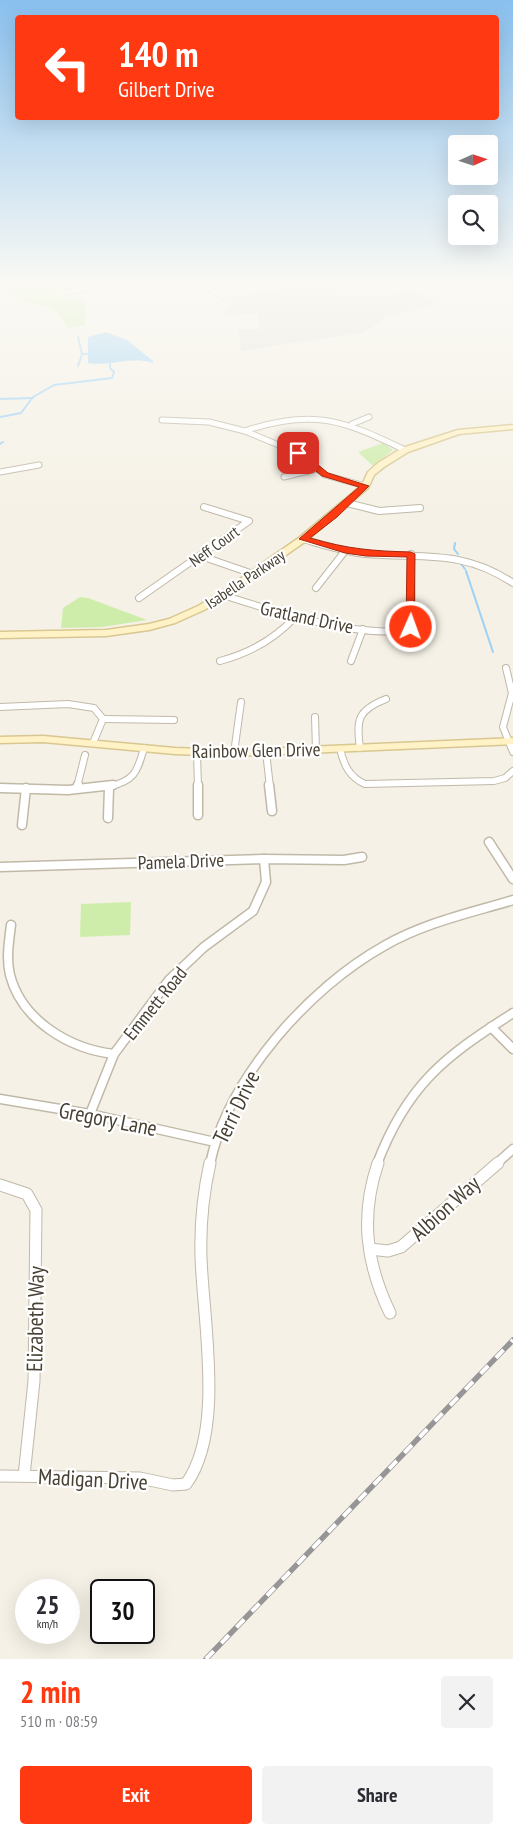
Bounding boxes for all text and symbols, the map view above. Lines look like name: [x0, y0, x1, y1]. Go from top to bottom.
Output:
text: 140 m: [118, 31, 199, 77]
icon: left: [35, 35, 100, 100]
text: Gilbert Drive: [118, 75, 215, 103]
north arrow: [448, 135, 498, 185]
map controls: [448, 135, 498, 245]
button: search: [448, 195, 498, 245]
pin: [277, 432, 319, 474]
icon: arrive: [284, 439, 312, 467]
street label: Neff Court: [185, 521, 243, 571]
street label: Isabella Parkway: [201, 545, 289, 613]
street label: Gratland Drive: [258, 595, 356, 639]
position arrow: [384, 600, 436, 652]
street label: Rainbow Glen Drive: [191, 737, 321, 763]
street label: Pamela Drive: [137, 847, 225, 875]
street label: Emmett Road: [118, 961, 192, 1045]
street label: Terri Drive: [206, 1066, 266, 1148]
street label: Gregory Lane: [57, 1096, 159, 1142]
street label: Albion Way: [404, 1169, 486, 1247]
street label: Elizabeth Way: [20, 1265, 50, 1372]
street label: Madigan Drive: [37, 1462, 149, 1496]
speed limit sign: 30: [90, 1579, 155, 1644]
text: 25: [36, 1589, 59, 1621]
text: km/h: [37, 1616, 58, 1631]
text: 2 min: [20, 1672, 81, 1711]
button: close: [441, 1676, 493, 1728]
text: 510 m · 08:59: [20, 1711, 98, 1731]
button: Exit: [20, 1766, 252, 1824]
button: Share: [262, 1766, 493, 1824]

